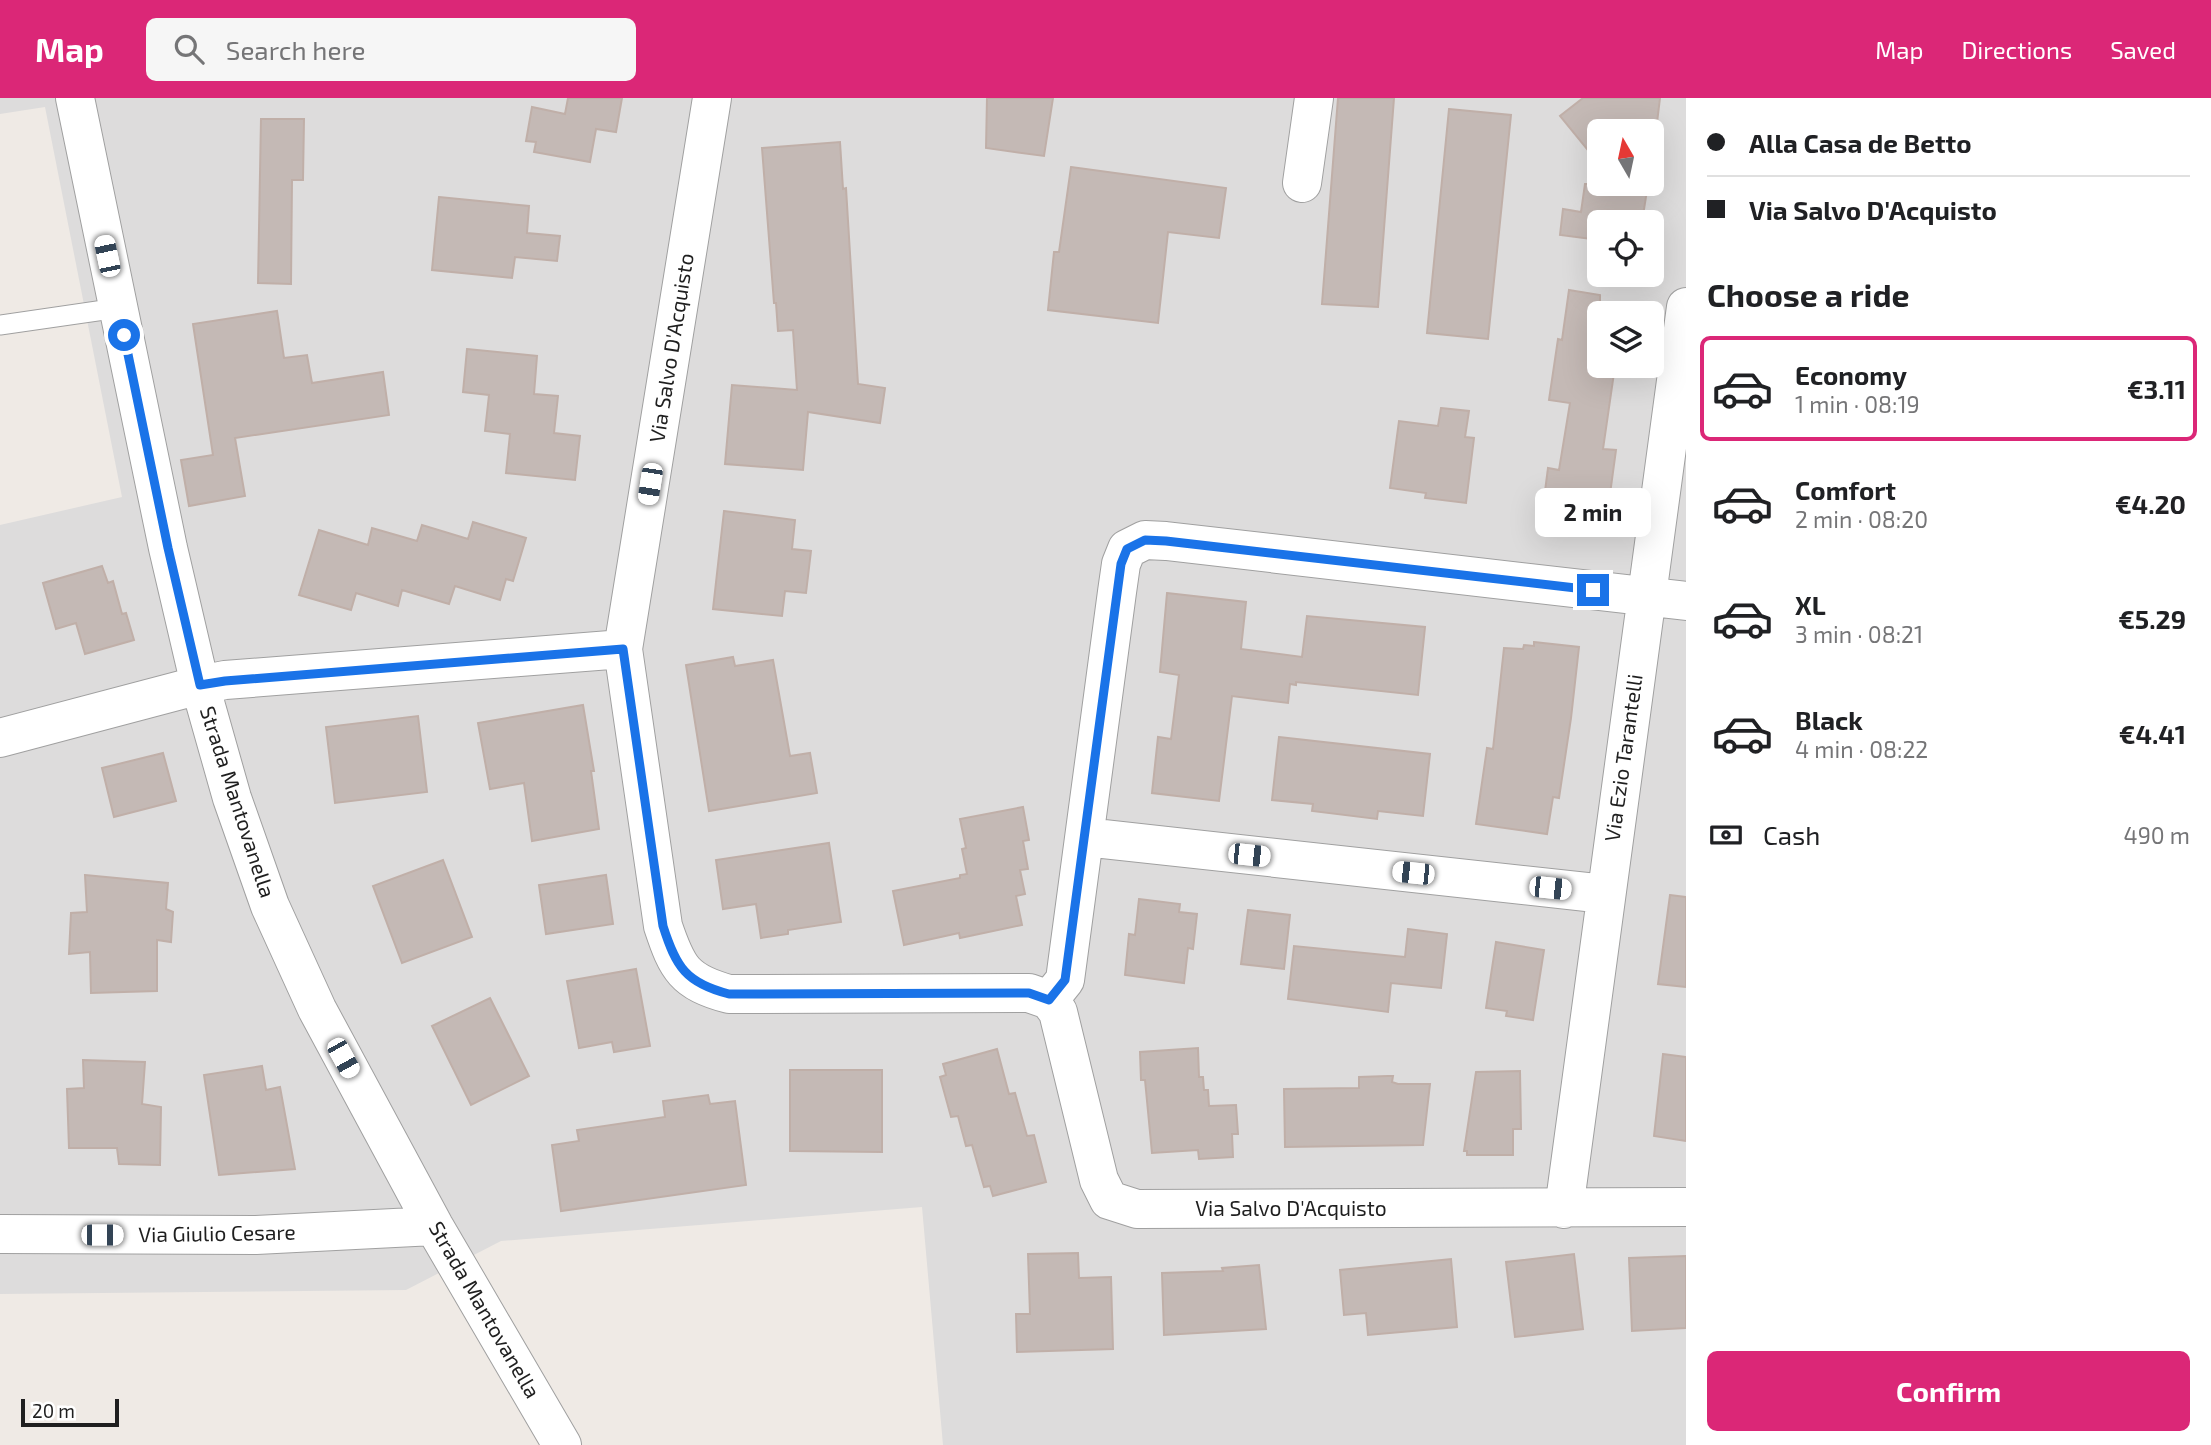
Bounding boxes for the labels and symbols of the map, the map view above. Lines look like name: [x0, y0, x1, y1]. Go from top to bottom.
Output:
north arrow: [1587, 119, 1664, 196]
car: [93, 233, 122, 279]
street label: Via Salvo D'Acquisto: [643, 251, 698, 444]
route start: [108, 319, 140, 351]
car: [637, 462, 664, 506]
callout: 2 min: [1535, 489, 1651, 538]
route end: [1577, 574, 1609, 606]
street label: Via Ezio Tarantelli: [1598, 672, 1647, 843]
street label: Strada Mantovanella: [196, 703, 281, 900]
car: [1228, 842, 1271, 868]
car: [1392, 860, 1435, 886]
car: [1529, 875, 1572, 901]
car: [324, 1035, 363, 1081]
street label: Via Salvo D'Acquisto: [1195, 1195, 1387, 1220]
street label: Strada Mantovanella: [425, 1216, 546, 1402]
street label: Via Giulio Cesare: [138, 1219, 296, 1246]
car: [82, 1225, 124, 1246]
scale bar: [21, 1396, 119, 1428]

